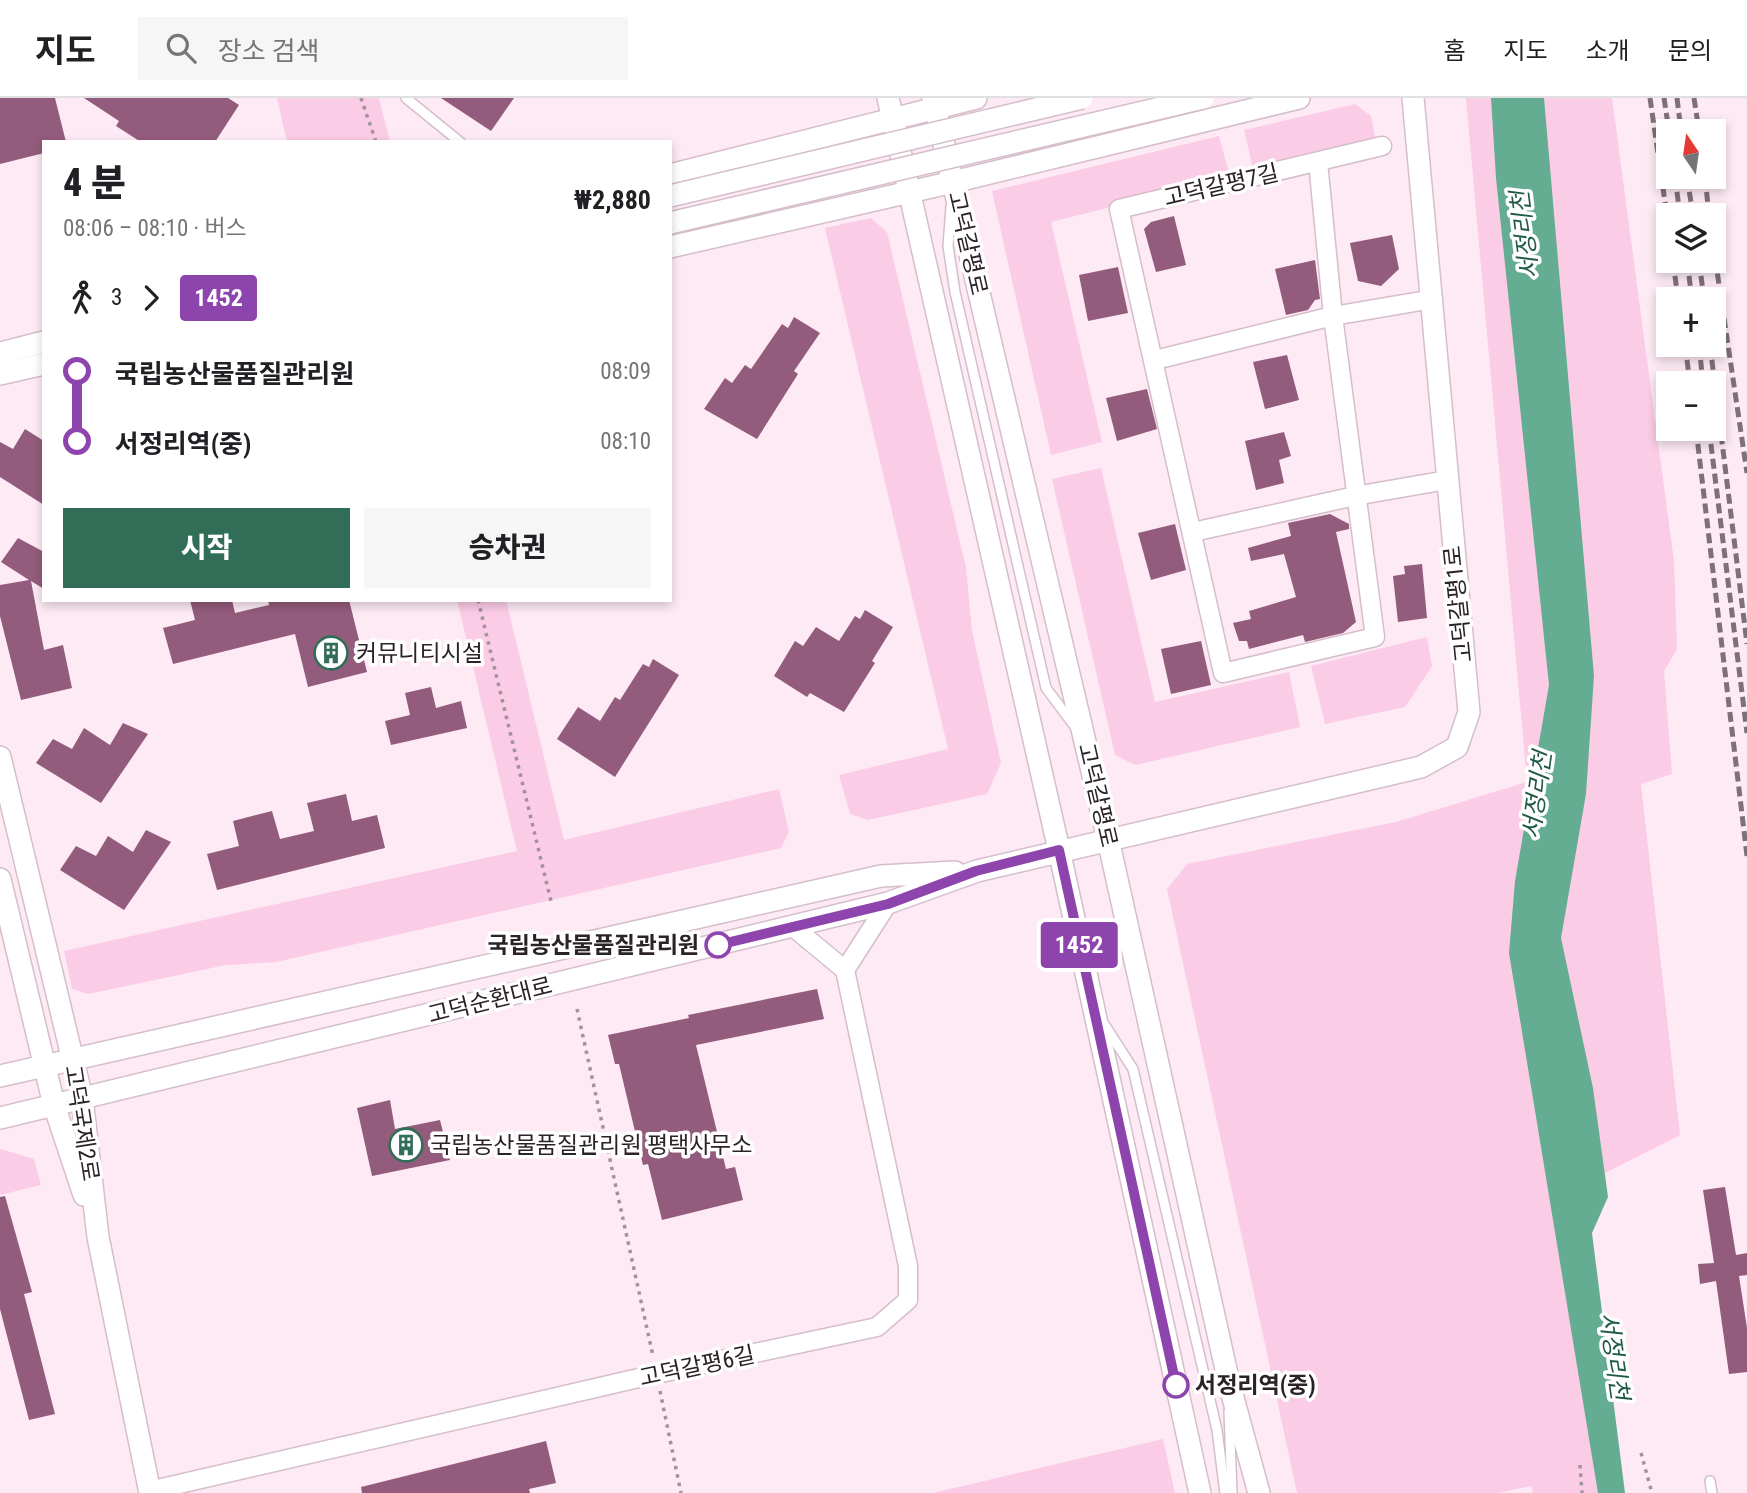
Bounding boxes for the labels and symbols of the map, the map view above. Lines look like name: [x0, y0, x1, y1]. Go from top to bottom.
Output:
north arrow: [1656, 119, 1726, 189]
street label: 고덕갈평7길: [1161, 159, 1281, 212]
water label: 서정리천: [1505, 187, 1544, 281]
street label: 고덕갈평로: [942, 189, 993, 298]
street label: 고덕갈평1로: [1439, 544, 1478, 664]
building icon: 커뮤니티시설: [312, 634, 350, 672]
place label: 커뮤니티시설: [356, 640, 483, 667]
street label: 고덕갈평로: [1072, 741, 1123, 850]
water label: 서정리천: [1517, 746, 1557, 841]
line badge: 1452: [1030, 922, 1128, 968]
place label: 국립농산물품질관리원: [487, 932, 699, 959]
marker: 국립농산물품질관리원: [705, 932, 731, 958]
street label: 고덕순환대로: [425, 972, 555, 1029]
street label: 고덕국제2로: [59, 1063, 104, 1183]
building icon: 국립농산물품질관리원 평택사무소: [387, 1126, 425, 1164]
place label: 국립농산물품질관리원 평택사무소: [430, 1132, 753, 1159]
water label: 서정리천: [1594, 1310, 1634, 1405]
street label: 고덕갈평6길: [637, 1341, 757, 1392]
marker: 서정리역(중): [1163, 1372, 1189, 1398]
place label: 서정리역(중): [1195, 1372, 1316, 1399]

